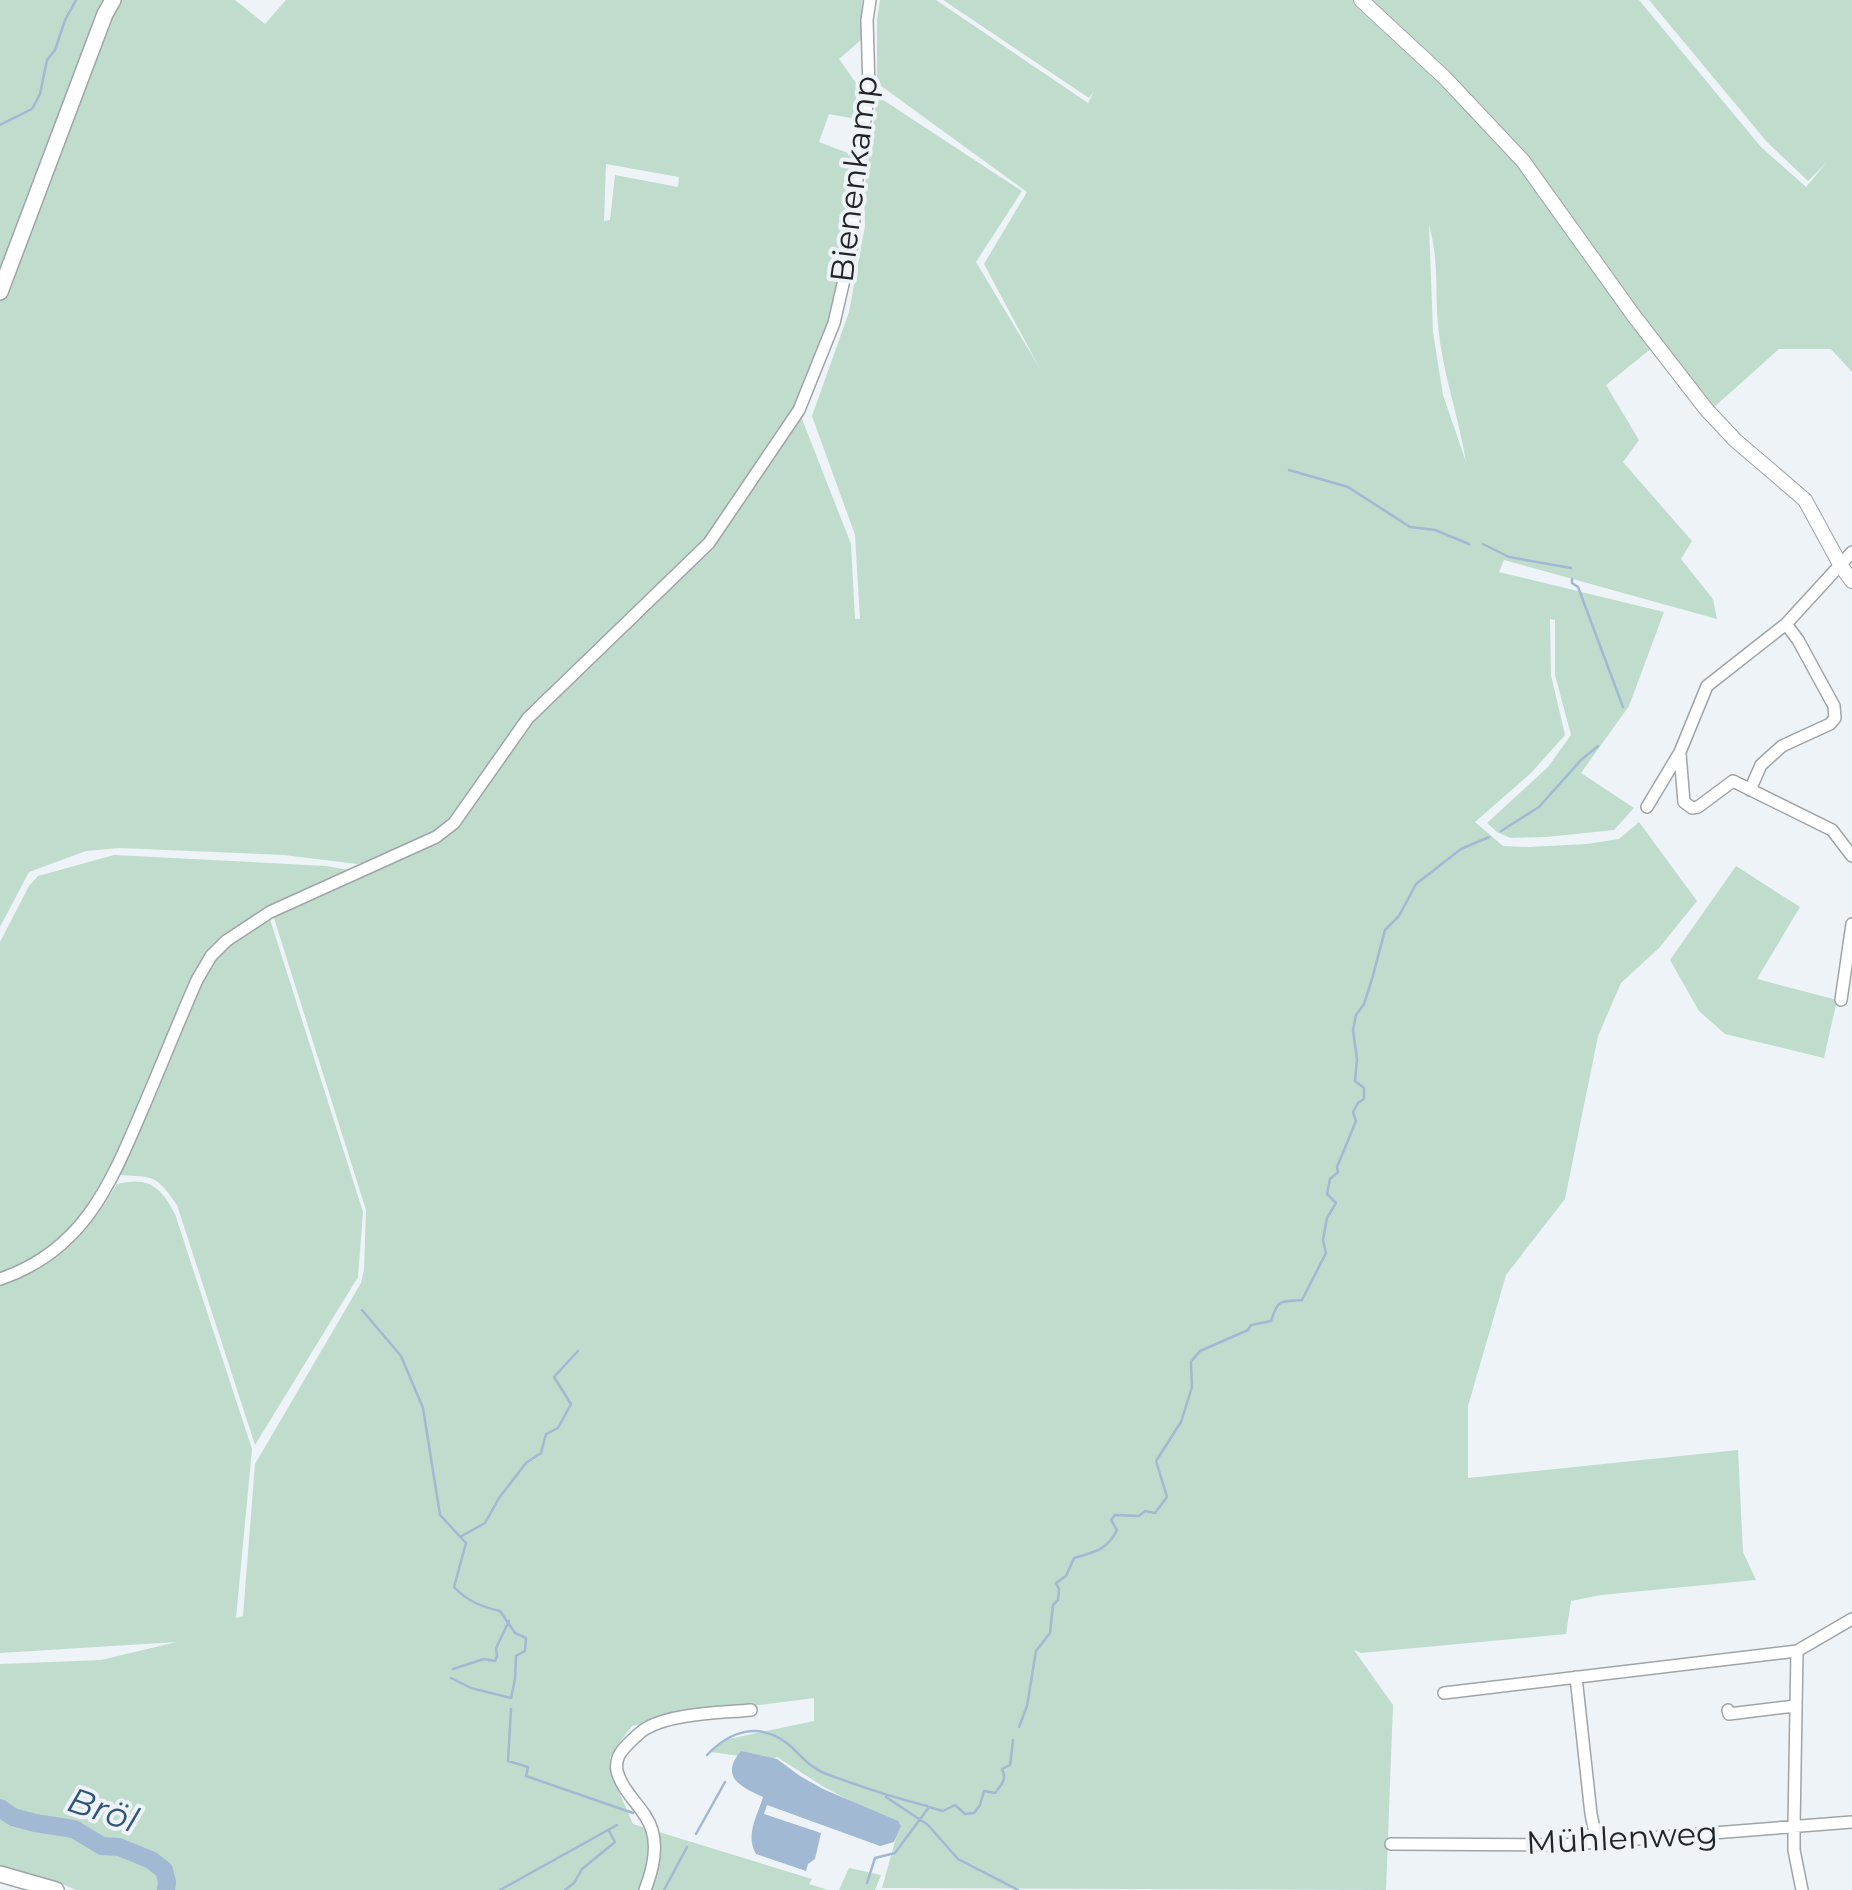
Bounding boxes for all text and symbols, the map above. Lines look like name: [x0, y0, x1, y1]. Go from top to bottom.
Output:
street label: Bienenkamp: [821, 73, 886, 285]
water label: Bröl: [62, 1778, 144, 1842]
street label: Mühlenweg: [1525, 1813, 1719, 1862]

